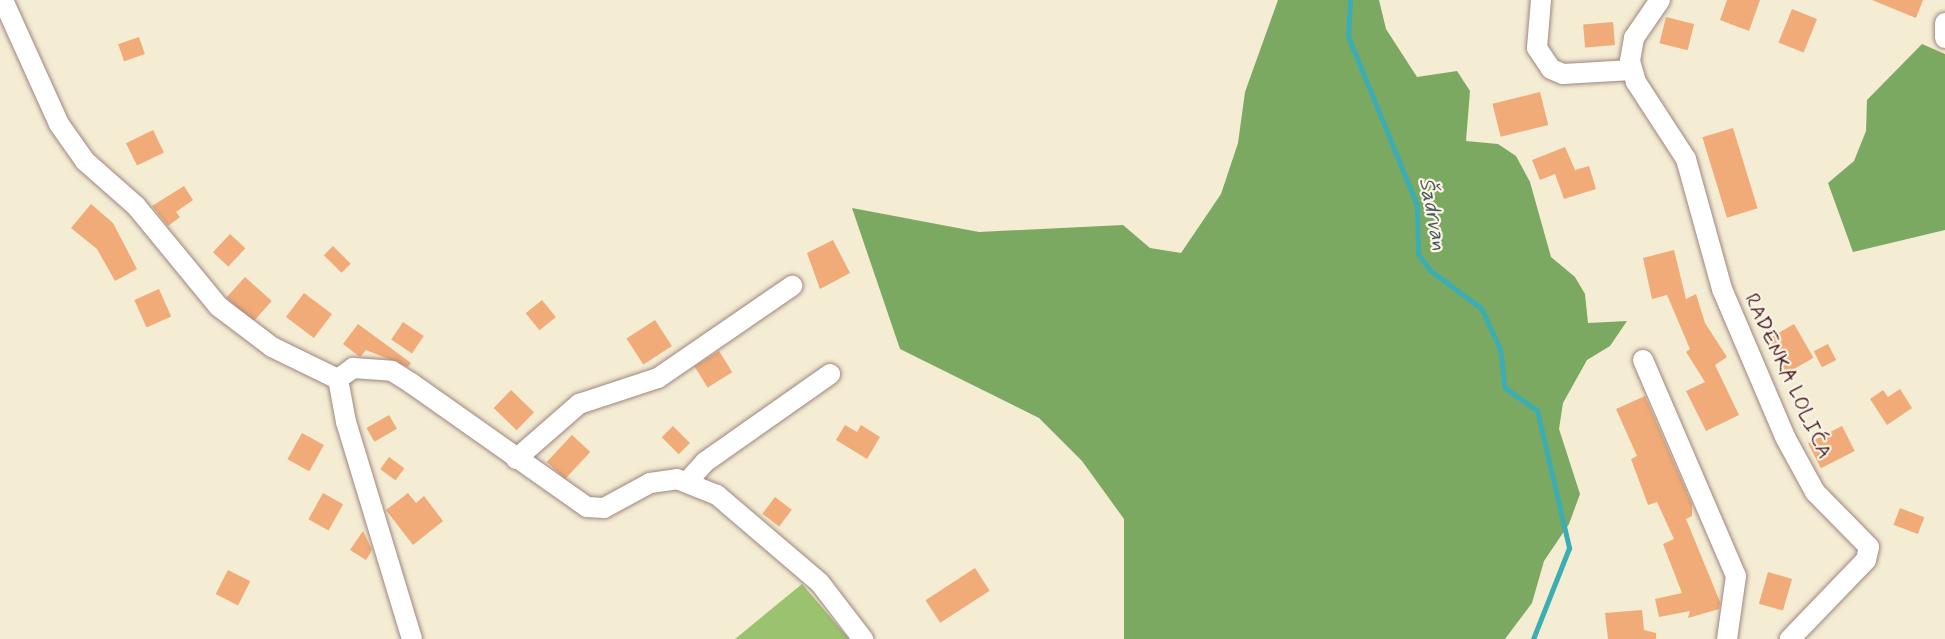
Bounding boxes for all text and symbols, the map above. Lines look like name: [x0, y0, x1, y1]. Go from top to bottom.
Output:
water label: Šadrvan: [1412, 175, 1452, 253]
street label: RADENKA LOLIĆA: [1739, 289, 1837, 463]

